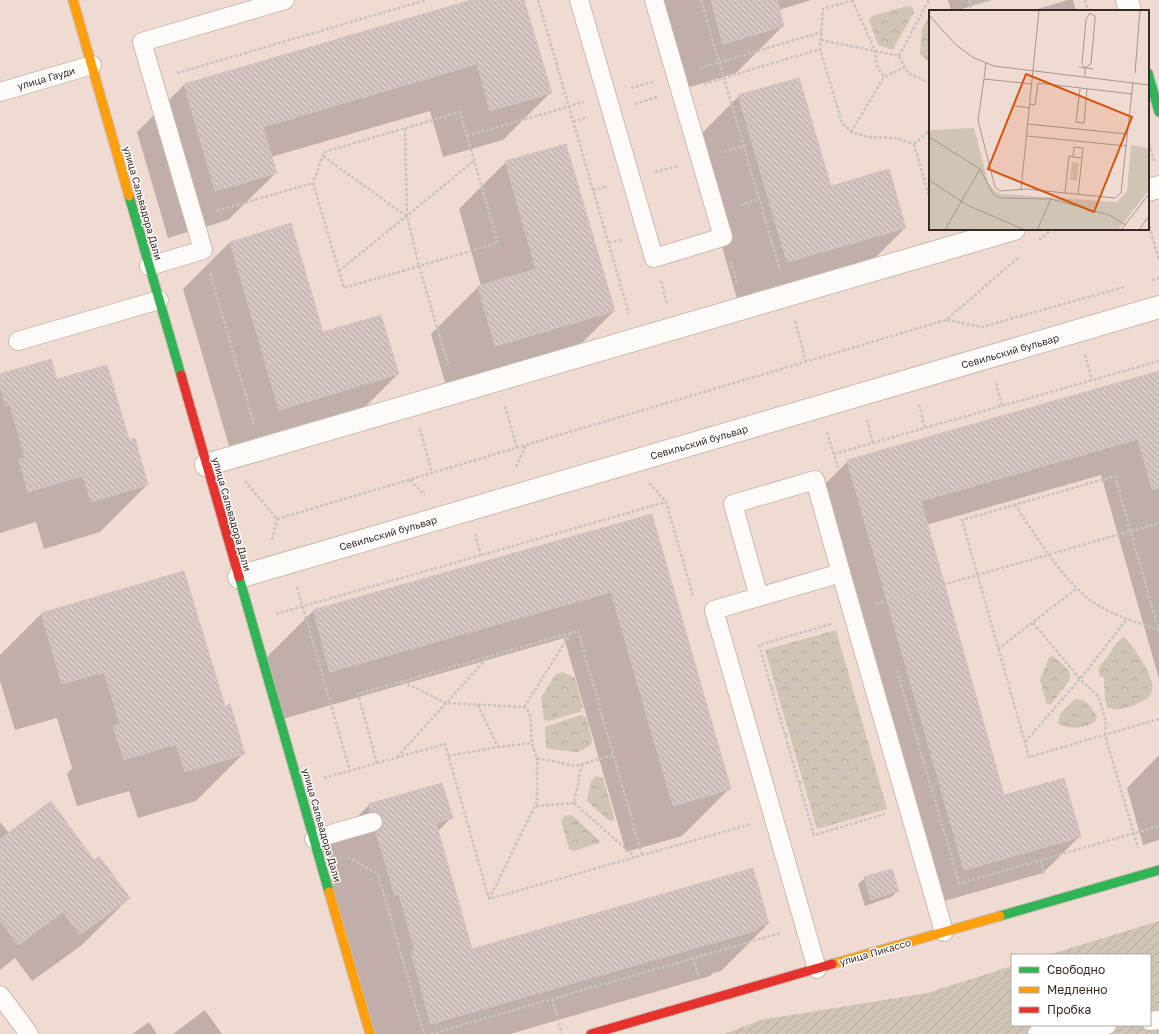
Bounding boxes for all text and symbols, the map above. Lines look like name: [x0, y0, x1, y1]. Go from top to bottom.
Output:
inset map: [929, 10, 1149, 230]
street label: улица Гауди: [16, 64, 76, 92]
street label: улица Сальвадора Дали: [121, 145, 165, 261]
street label: Севильский бульвар: [960, 331, 1060, 371]
street label: Севильский бульвар: [649, 422, 749, 462]
street label: улица Сальвадора Дали: [210, 456, 254, 572]
street label: Севильский бульвар: [338, 513, 438, 553]
street label: улица Сальвадора Дали: [300, 767, 344, 883]
street label: улица Пикассо: [838, 936, 912, 968]
legend: [1011, 954, 1151, 1026]
text: Свободно: [1047, 962, 1105, 977]
text: Медленно: [1047, 982, 1107, 997]
text: Пробка: [1047, 1002, 1091, 1017]

